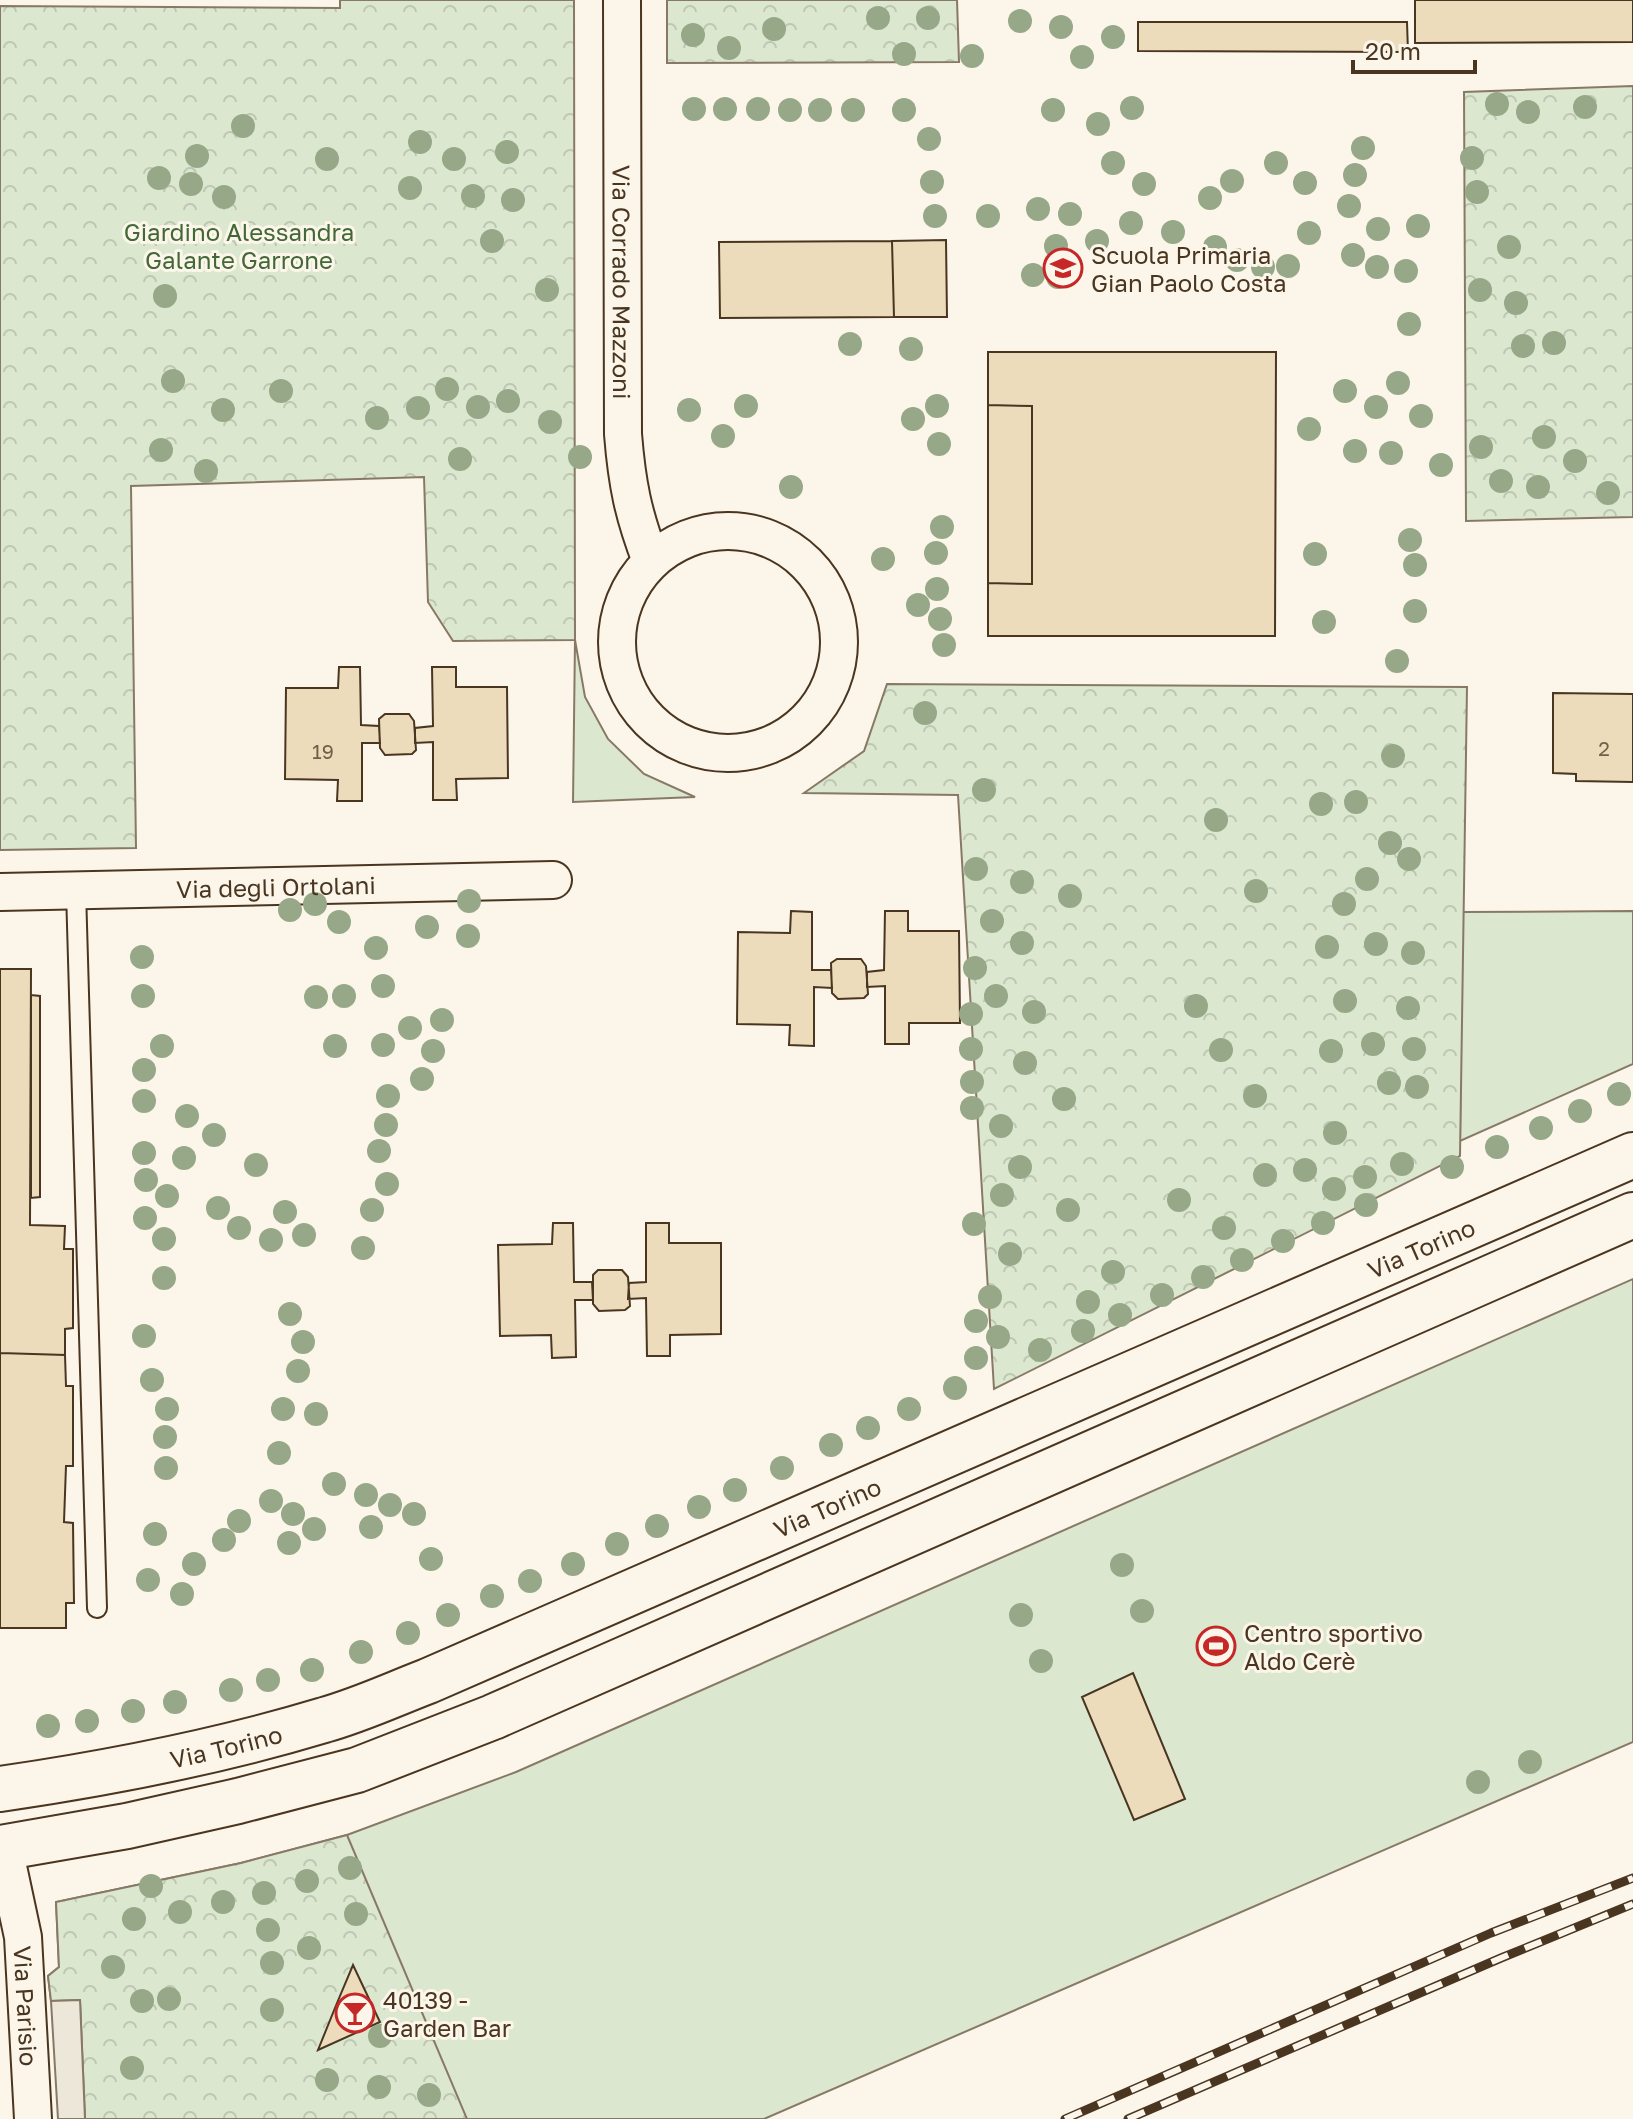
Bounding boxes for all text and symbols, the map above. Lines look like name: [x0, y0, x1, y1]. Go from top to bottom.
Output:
scale bar: [1353, 24, 1475, 74]
text: 20 m: [1365, 36, 1421, 65]
street label: Via Corrado Mazzoni: [608, 165, 637, 399]
park label: Giardino Alessandra Galante Garrone: [124, 217, 354, 274]
place label: Scuola Primaria Gian Paolo Costa: [1091, 240, 1287, 297]
school or university icon: Scuola Primaria Gian Paolo Costa: [1042, 247, 1084, 289]
house number: 2: [1598, 736, 1610, 760]
house number: 19: [312, 739, 334, 763]
street label: Via degli Ortolani: [176, 869, 376, 903]
street label: Via Torino: [1363, 1211, 1479, 1284]
street label: Via Torino: [769, 1471, 885, 1543]
place label: Centro sportivo Aldo Cerè: [1244, 1618, 1423, 1675]
sports icon: Centro sportivo Aldo Cerè: [1195, 1625, 1237, 1667]
street label: Via Torino: [167, 1718, 285, 1773]
street label: Via Parisio: [9, 1945, 45, 2067]
place label: 40139 - Garden Bar: [383, 1985, 511, 2042]
bar icon: 40139 - Garden Bar: [334, 1992, 376, 2034]

